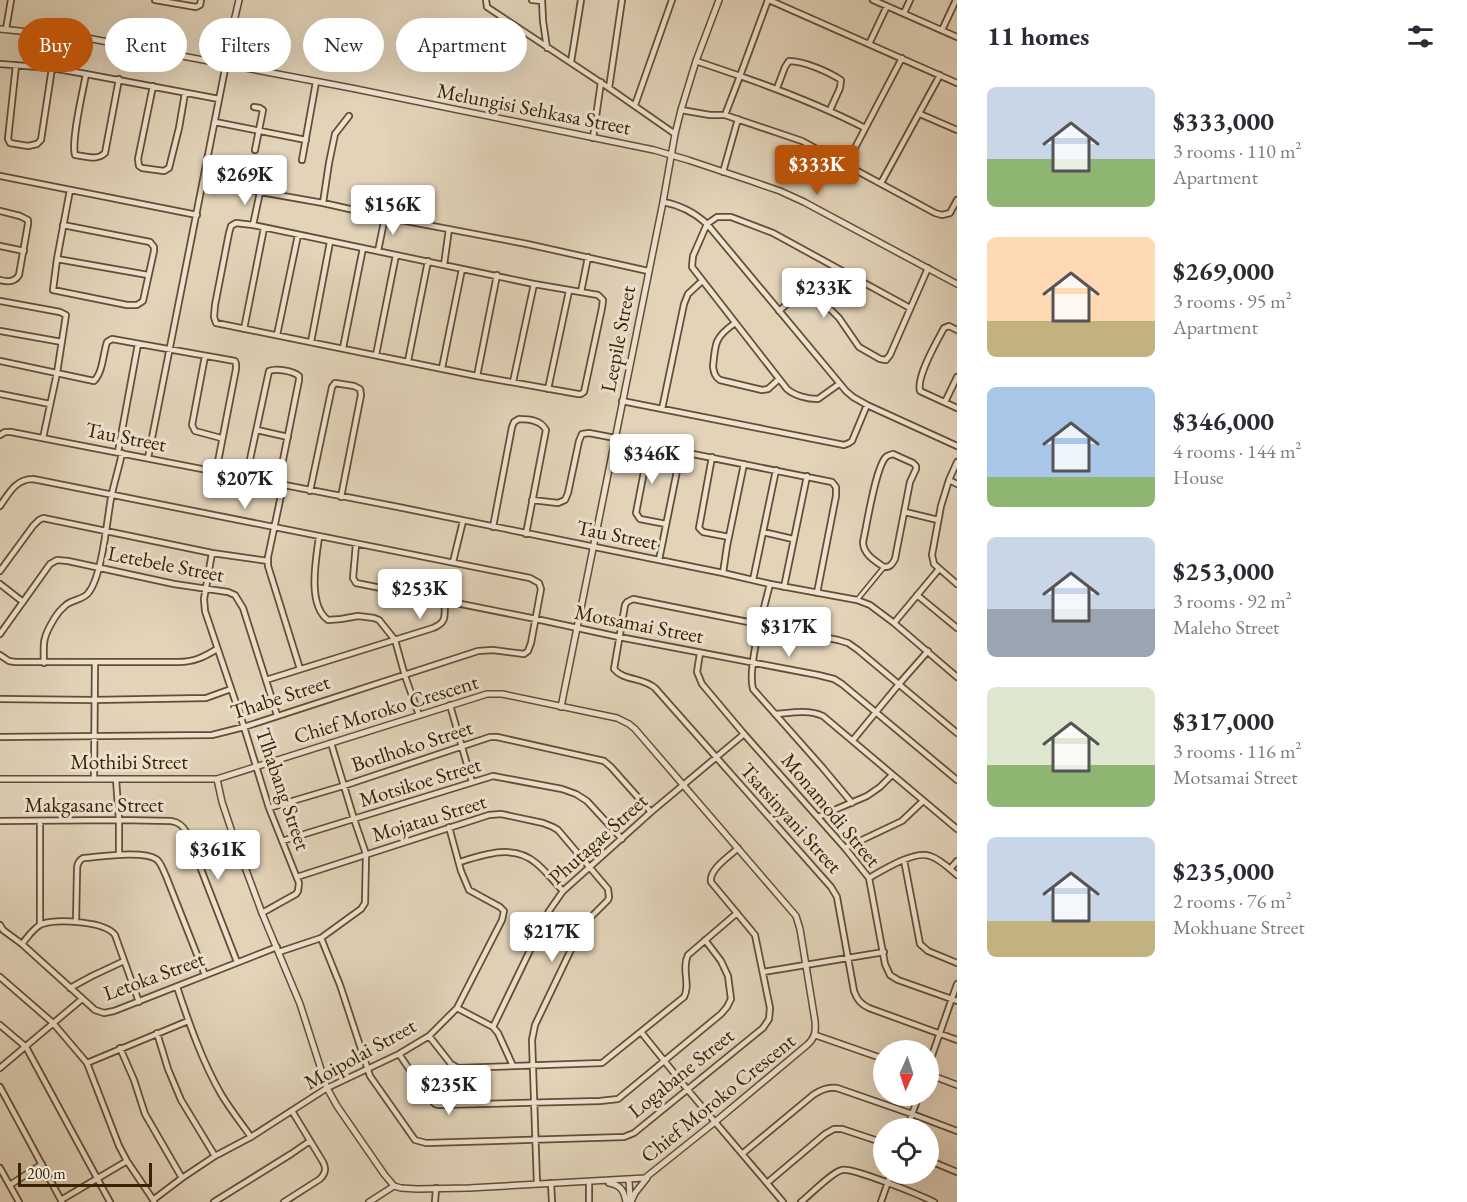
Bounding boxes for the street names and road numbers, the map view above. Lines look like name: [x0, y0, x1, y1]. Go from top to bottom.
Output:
street label: Melungisi Sehkasa Street: [435, 76, 634, 141]
street label: Leepile Street: [594, 283, 641, 395]
street label: Tau Street: [83, 415, 169, 458]
street label: Tau Street: [574, 513, 660, 556]
street label: Letebele Street: [106, 539, 227, 588]
street label: Motsamai Street: [572, 598, 706, 649]
street label: Thabe Street: [227, 668, 333, 725]
street label: Chief Moroko Crescent: [290, 668, 482, 749]
street label: Botlhoko Street: [348, 713, 476, 778]
street label: Tlhabang Street: [250, 724, 317, 854]
street label: Monamodi Street: [776, 747, 887, 873]
street label: Mothibi Street: [70, 748, 188, 775]
street label: Motsikoe Street: [356, 750, 485, 813]
street label: Tsatsinyani Street: [735, 757, 848, 879]
street label: Mojatau Street: [368, 787, 490, 848]
street label: Phutagae Street: [542, 787, 653, 890]
street label: Makgasane Street: [24, 791, 164, 818]
street label: Letoka Street: [100, 945, 208, 1006]
street label: Moipolai Street: [299, 1012, 421, 1095]
street label: Logabane Street: [622, 1021, 739, 1124]
street label: Chief Moroko Crescent: [635, 1027, 801, 1168]

